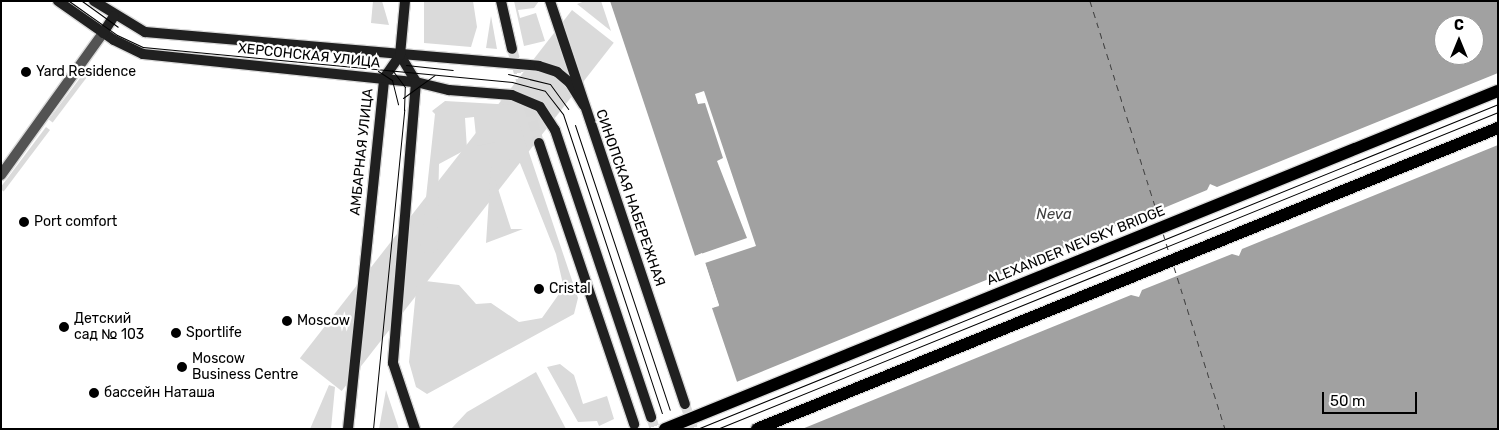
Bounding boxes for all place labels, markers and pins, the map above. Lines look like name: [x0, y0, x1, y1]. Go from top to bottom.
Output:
place label: Yard Residence: [36, 64, 136, 80]
marker: Yard Residence: [20, 66, 32, 78]
place label: Port comfort: [34, 214, 117, 230]
marker: Port comfort: [18, 216, 30, 228]
place label: Cristal: [549, 281, 591, 297]
marker: Cristal: [533, 283, 545, 295]
place label: Детский сад № 103: [74, 311, 144, 344]
place label: Moscow: [297, 313, 350, 329]
marker: Moscow: [281, 315, 293, 327]
marker: Детский сад № 103: [58, 321, 70, 333]
place label: Sportlife: [186, 325, 242, 341]
marker: Sportlife: [170, 327, 182, 339]
place label: Moscow Business Centre: [192, 351, 298, 384]
marker: Moscow Business Centre: [176, 361, 188, 373]
place label: бассейн Наташа: [104, 385, 215, 401]
marker: бассейн Наташа: [88, 387, 100, 399]

